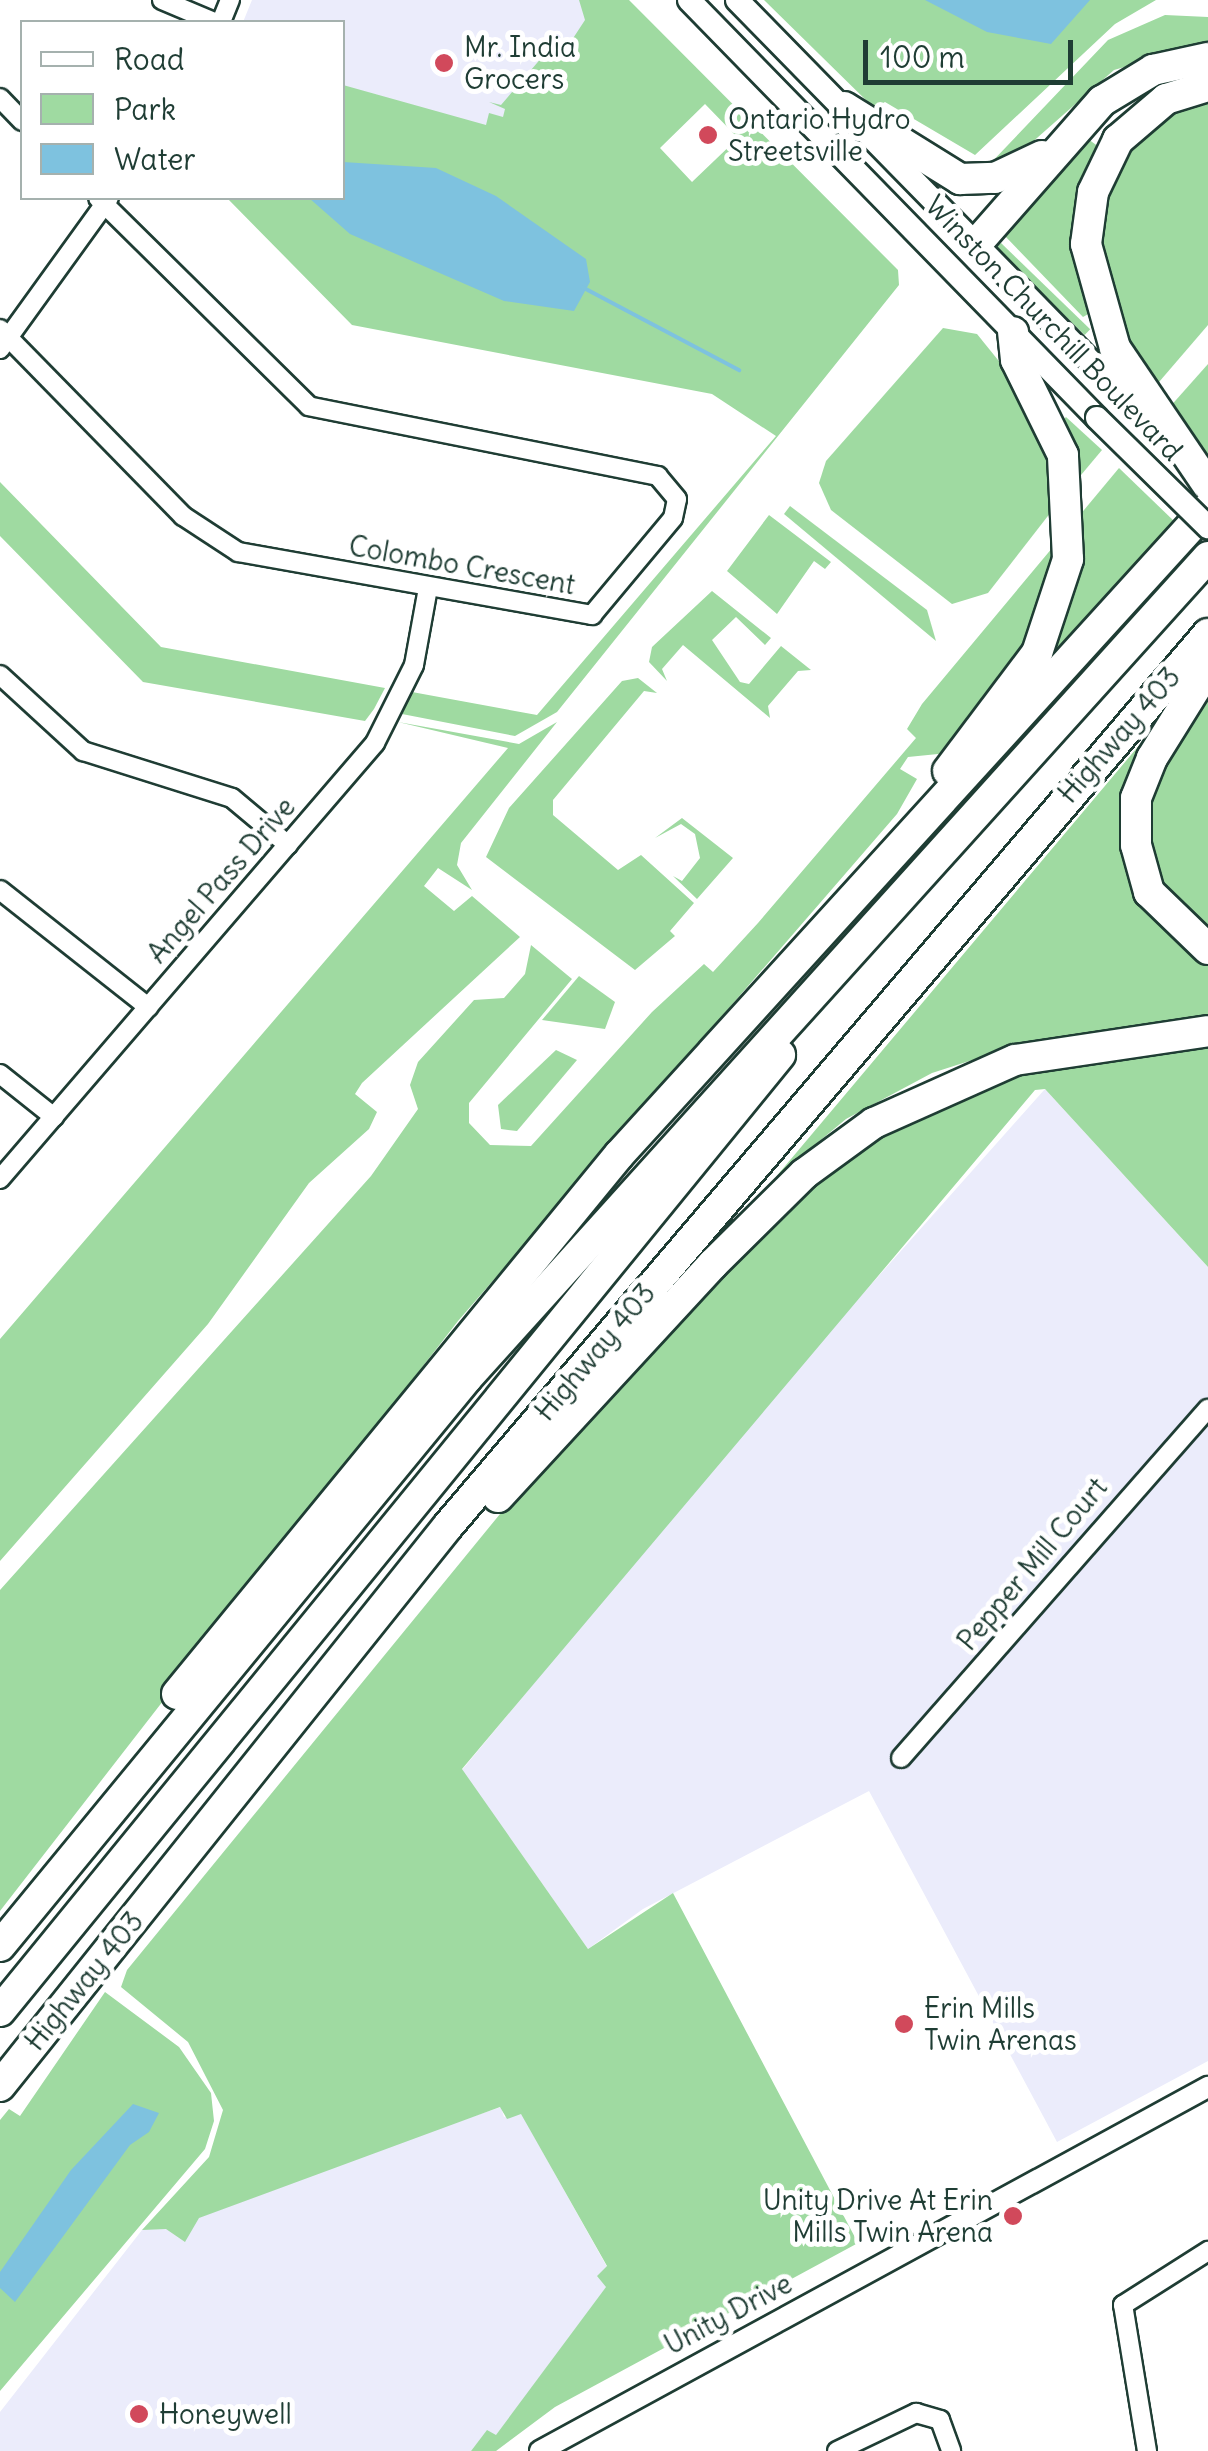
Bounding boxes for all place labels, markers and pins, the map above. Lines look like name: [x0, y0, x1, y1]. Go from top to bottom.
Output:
place label: Mr. India Grocers: [464, 30, 576, 96]
marker: Mr. India Grocers: [433, 52, 455, 74]
place label: Ontario Hydro Streetsville: [728, 102, 911, 168]
marker: Ontario Hydro Streetsville: [697, 124, 719, 146]
place label: Erin Mills Twin Arenas: [924, 1991, 1077, 2057]
marker: Erin Mills Twin Arenas: [893, 2013, 915, 2035]
place label: Unity Drive At Erin Mills Twin Arena: [763, 2183, 993, 2249]
marker: Unity Drive At Erin Mills Twin Arena: [1002, 2205, 1024, 2227]
place label: Honeywell: [159, 2397, 292, 2431]
marker: Honeywell: [128, 2403, 150, 2425]

